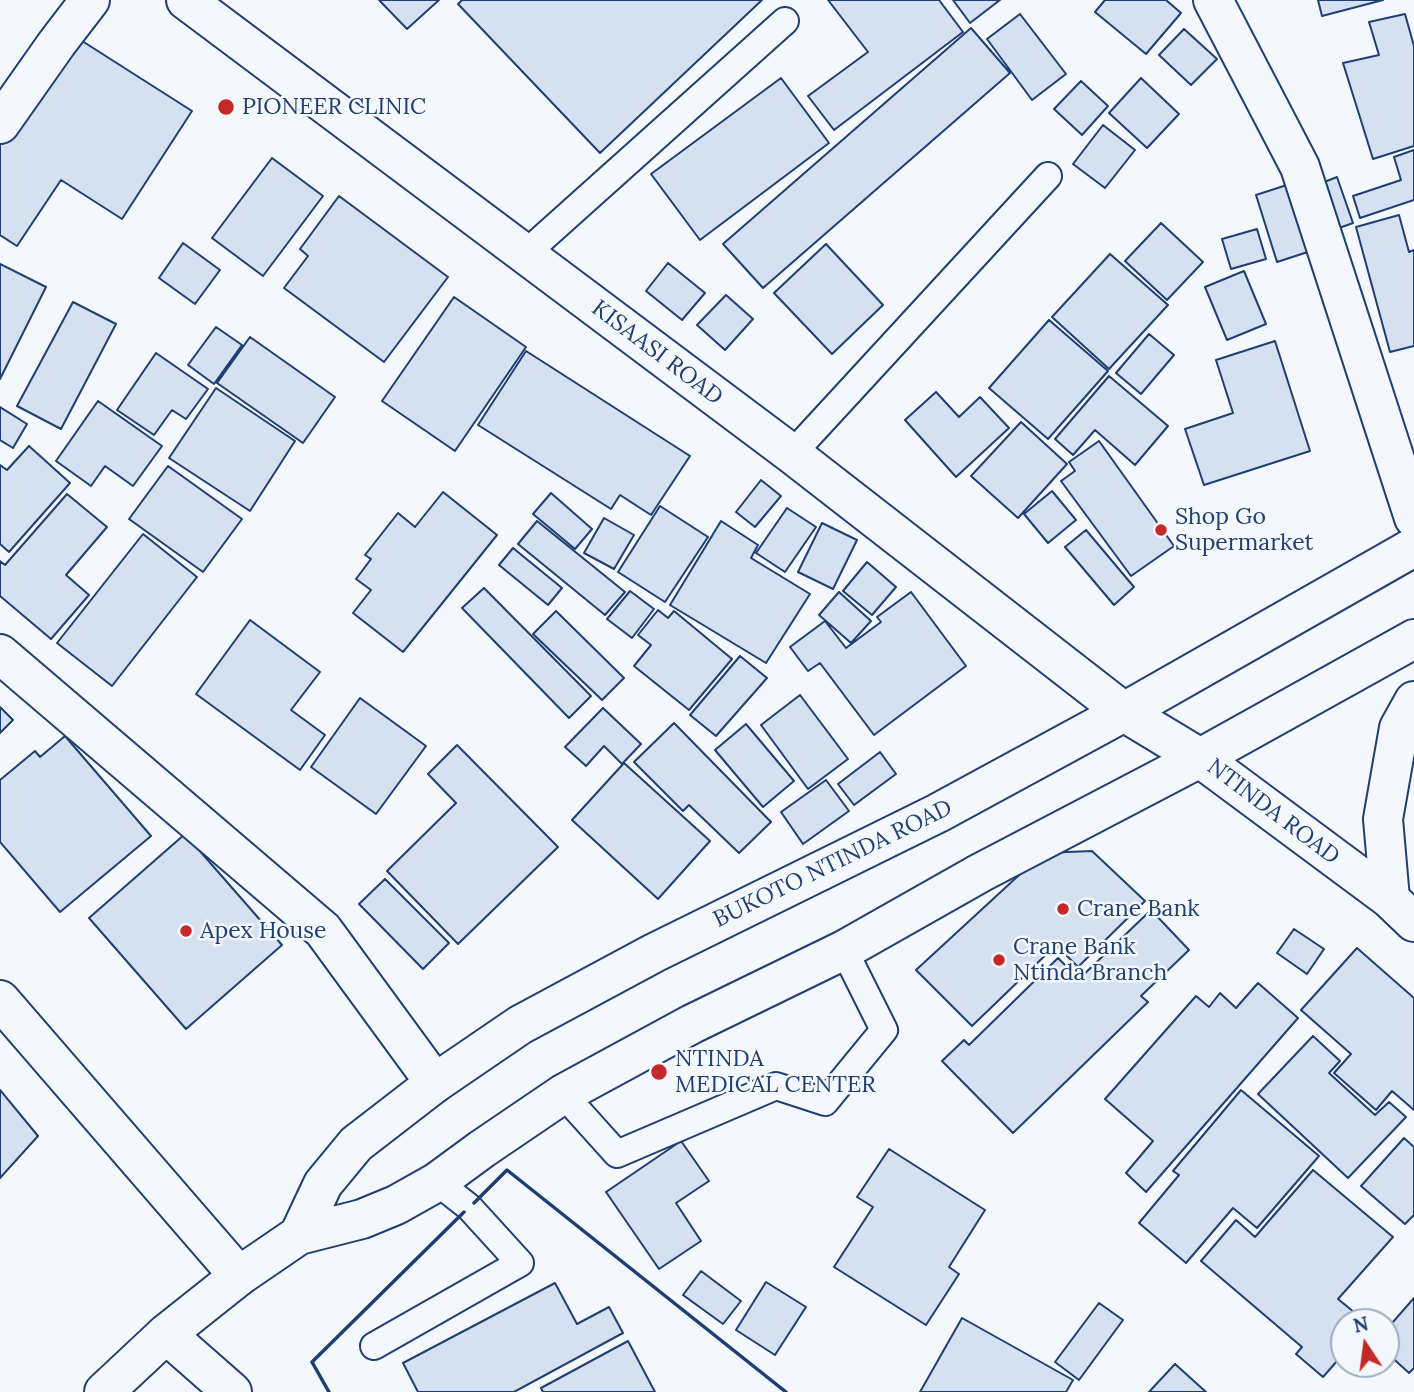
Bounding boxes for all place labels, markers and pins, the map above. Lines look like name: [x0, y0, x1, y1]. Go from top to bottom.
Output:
place label: PIONEER CLINIC: [242, 93, 426, 121]
marker: PIONEER CLINIC: [216, 97, 236, 117]
place label: Shop Go Supermarket: [1175, 503, 1313, 557]
marker: Shop Go Supermarket: [1153, 522, 1169, 538]
place label: Crane Bank: [1077, 895, 1200, 923]
marker: Crane Bank: [1055, 901, 1071, 917]
place label: Apex House: [200, 917, 326, 945]
marker: Apex House: [178, 923, 194, 939]
place label: Crane Bank Ntinda Branch: [1013, 933, 1167, 987]
marker: Crane Bank Ntinda Branch: [991, 952, 1007, 968]
place label: NTINDA MEDICAL CENTER: [675, 1045, 876, 1099]
marker: NTINDA MEDICAL CENTER: [649, 1062, 669, 1082]

